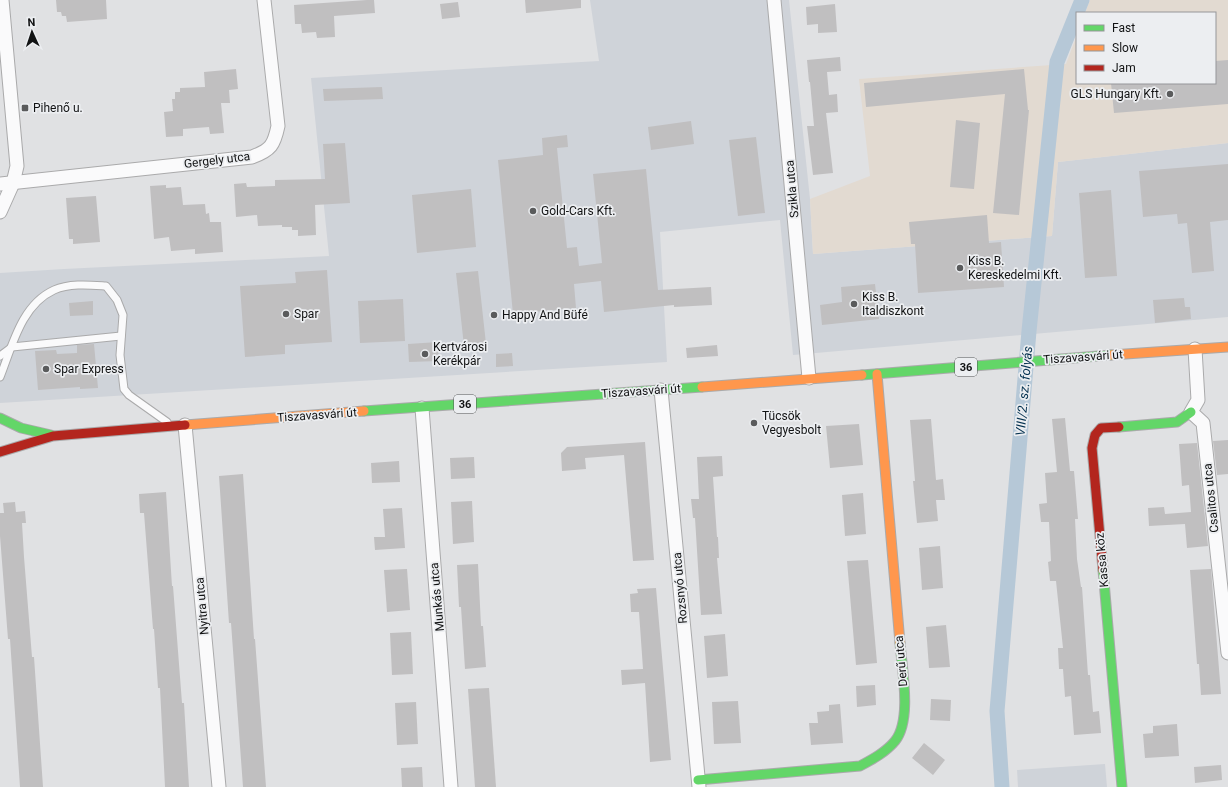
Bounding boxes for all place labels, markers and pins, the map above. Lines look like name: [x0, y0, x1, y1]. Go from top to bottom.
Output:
place label: GLS Hungary Kft.: [1071, 87, 1162, 101]
marker: GLS Hungary Kft.: [1165, 89, 1175, 99]
place label: Pihenő u.: [33, 101, 83, 115]
marker: Pihenő u.: [20, 103, 30, 113]
place label: Gold-Cars Kft.: [541, 204, 615, 218]
marker: Gold-Cars Kft.: [528, 206, 538, 216]
place label: Kiss B. Kereskedelmi Kft.: [968, 254, 1062, 282]
marker: Kiss B. Kereskedelmi Kft.: [955, 263, 965, 273]
place label: Kiss B. Italdiszkont: [862, 290, 924, 318]
marker: Kiss B. Italdiszkont: [849, 299, 859, 309]
place label: Spar: [294, 307, 318, 321]
place label: Happy And Büfé: [502, 308, 588, 322]
marker: Spar: [281, 309, 291, 319]
marker: Happy And Büfé: [489, 310, 499, 320]
place label: Kertvárosi Kerékpár: [433, 340, 487, 368]
marker: Kertvárosi Kerékpár: [420, 349, 430, 359]
place label: Spar Express: [54, 362, 124, 376]
marker: Spar Express: [41, 364, 51, 374]
place label: Tücsök Vegyesbolt: [762, 409, 821, 437]
marker: Tücsök Vegyesbolt: [749, 418, 759, 428]

